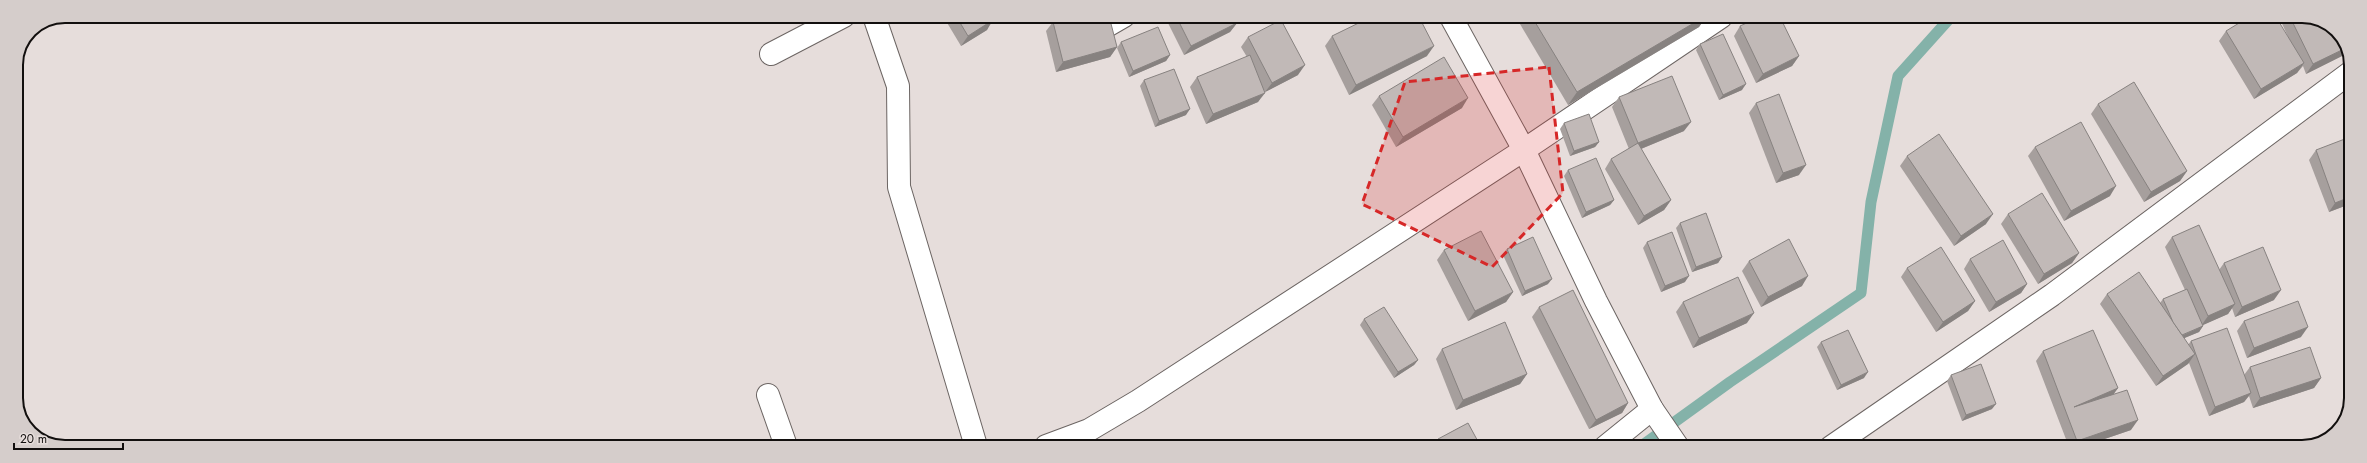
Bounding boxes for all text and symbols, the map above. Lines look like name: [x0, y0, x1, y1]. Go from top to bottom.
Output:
scale bar: [14, 425, 123, 451]
text: 20 m: [20, 430, 47, 448]

